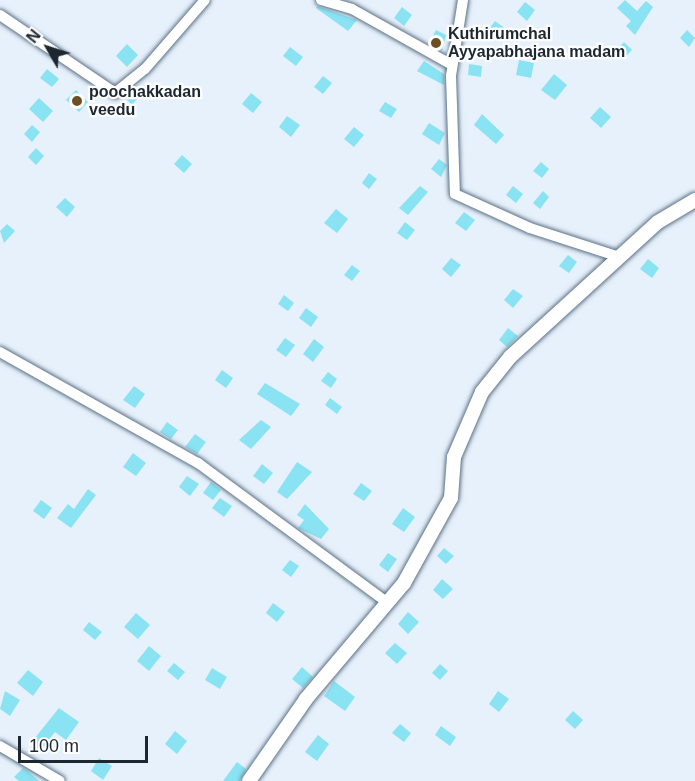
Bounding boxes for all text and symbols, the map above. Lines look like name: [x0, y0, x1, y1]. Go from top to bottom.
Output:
north arrow: [18, 18, 78, 78]
place label: Kuthirumchal Ayyapabhajana madam: [448, 24, 625, 62]
text: N: [23, 27, 44, 46]
marker: Kuthirumchal Ayyapabhajana madam: [429, 36, 443, 50]
place label: poochakkadan veedu: [89, 82, 201, 120]
marker: poochakkadan veedu: [70, 94, 84, 108]
scale bar: [21, 724, 152, 762]
text: 100 m: [29, 736, 79, 756]

